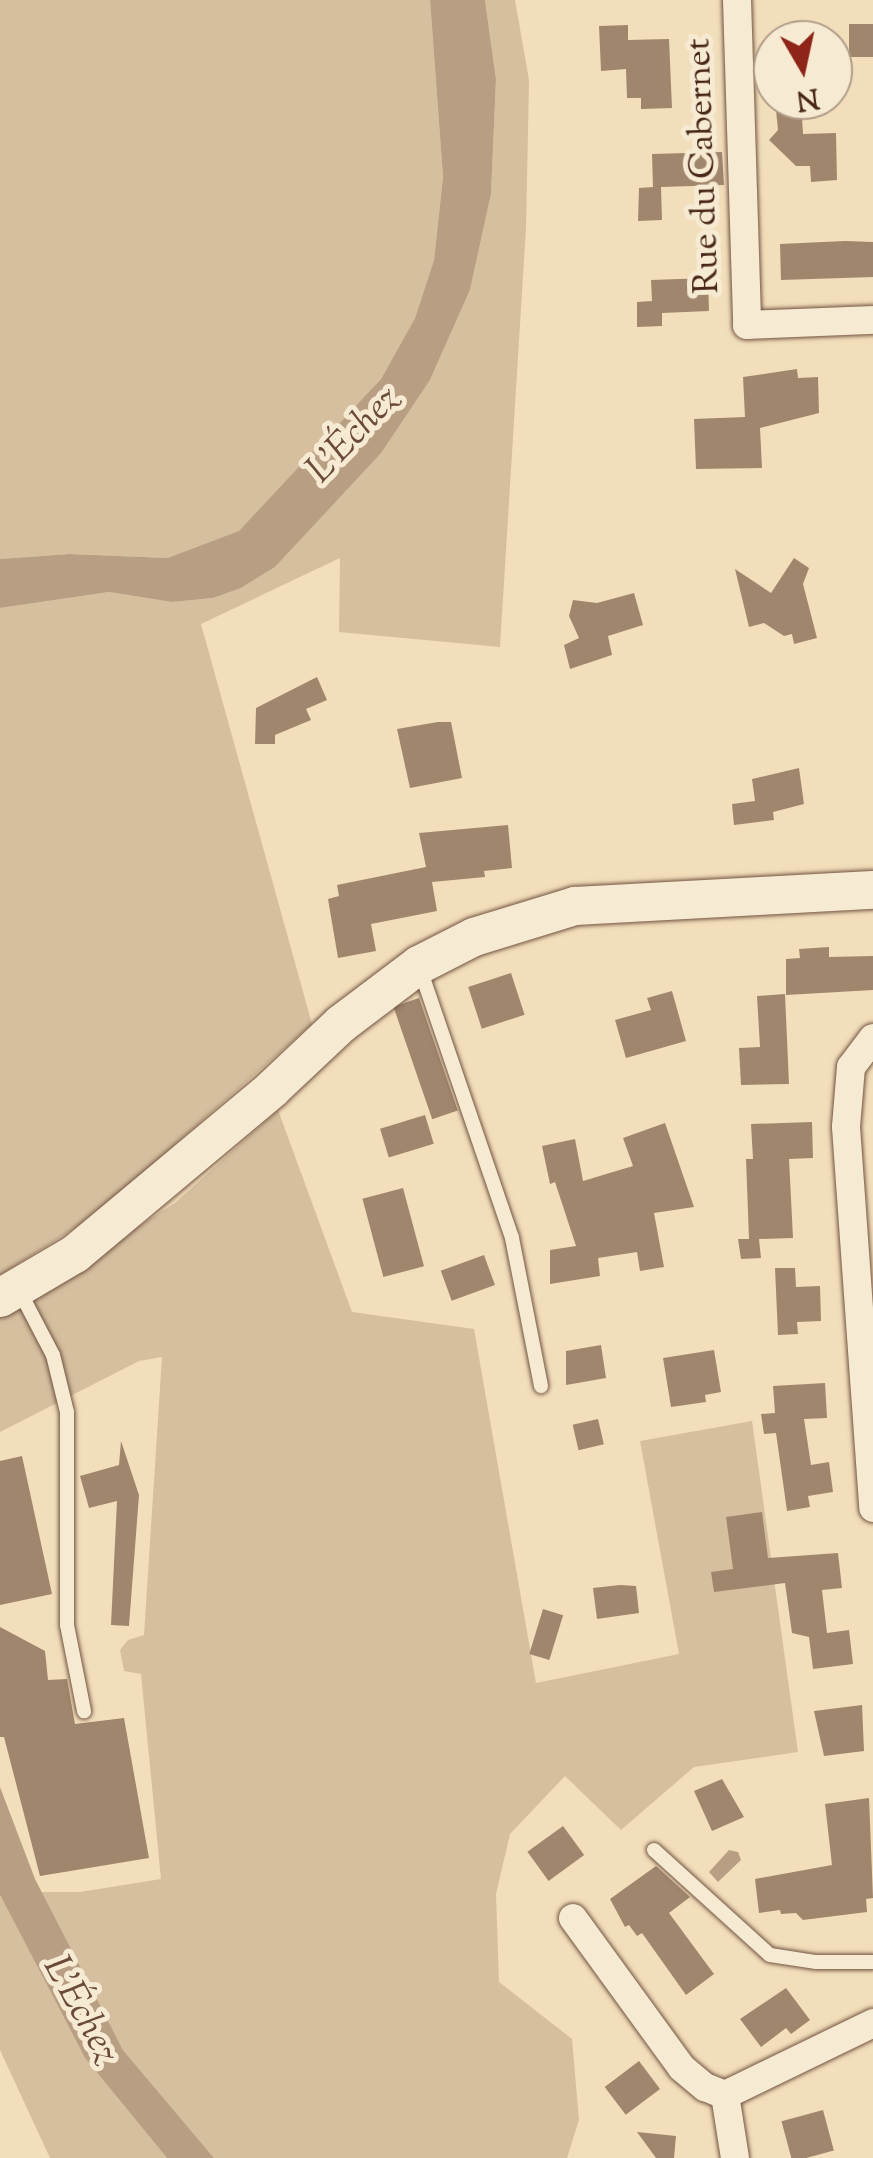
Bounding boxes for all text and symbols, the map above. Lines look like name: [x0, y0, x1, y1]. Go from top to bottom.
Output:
north arrow: [753, 20, 853, 120]
street label: Rue du Cabernet: [680, 38, 730, 294]
text: N: [793, 76, 822, 119]
water label: L'Échez: [299, 378, 411, 494]
water label: L'Échez: [31, 1949, 127, 2073]

